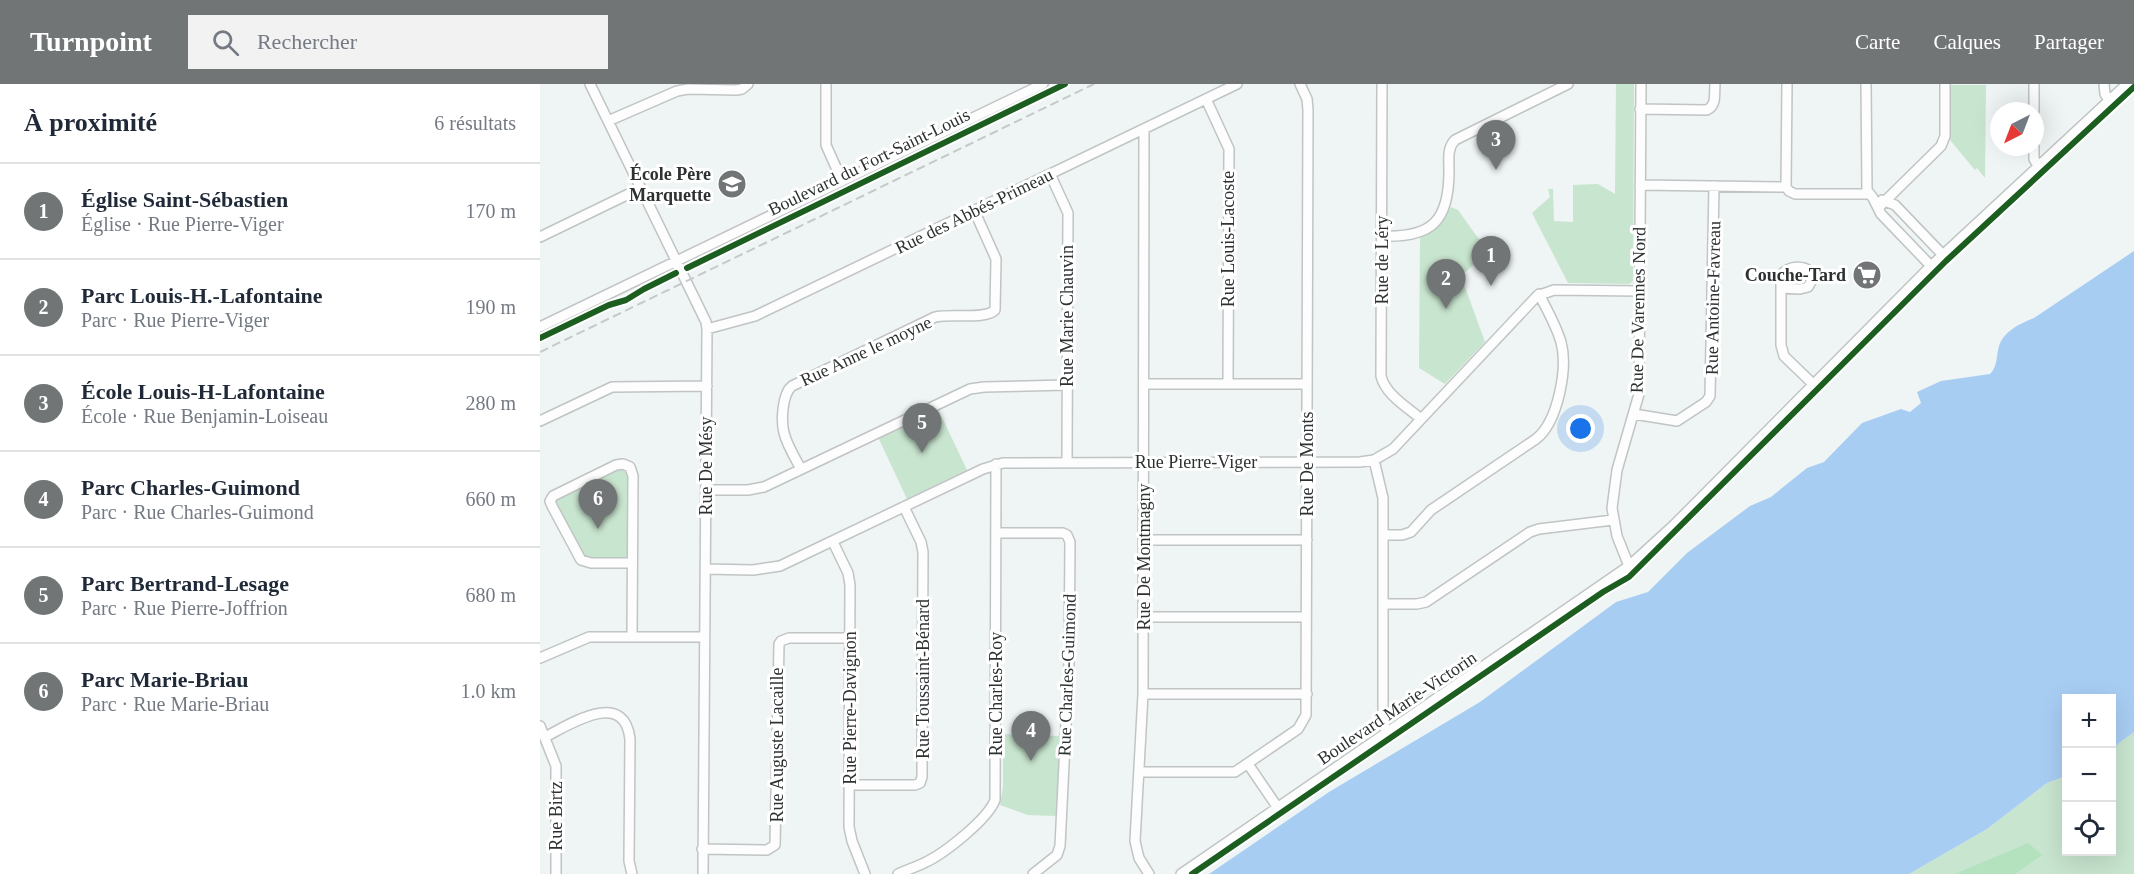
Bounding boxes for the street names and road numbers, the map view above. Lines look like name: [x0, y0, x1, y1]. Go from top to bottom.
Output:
street label: Boulevard du Fort-Saint-Louis: [765, 104, 973, 220]
street label: Rue des Abbés-Primeau: [892, 164, 1056, 258]
street label: Rue Louis-Lacoste: [1218, 171, 1238, 307]
street label: Rue de Léry: [1372, 216, 1392, 304]
street label: Rue Antoine-Favreau: [1702, 221, 1724, 375]
street label: Rue De Varennes Nord: [1627, 227, 1649, 393]
street label: Rue Marie Chauvin: [1057, 245, 1077, 387]
street label: Rue Anne le moyne: [797, 312, 935, 390]
street label: Rue De Monts: [1297, 412, 1317, 517]
street label: Rue De Mésy: [696, 417, 716, 515]
street label: Rue Pierre-Viger: [1135, 452, 1257, 472]
street label: Rue De Montmagny: [1134, 484, 1154, 630]
street label: Rue Charles-Guimond: [1054, 593, 1080, 757]
street label: Rue Toussaint-Bénard: [913, 599, 933, 759]
street label: Rue Pierre-Davignon: [840, 631, 860, 785]
street label: Rue Charles-Roy: [986, 632, 1006, 756]
street label: Boulevard Marie-Victorin: [1314, 647, 1480, 769]
street label: Rue Auguste Lacaille: [767, 668, 787, 822]
street label: Rue Birtz: [546, 781, 566, 851]

